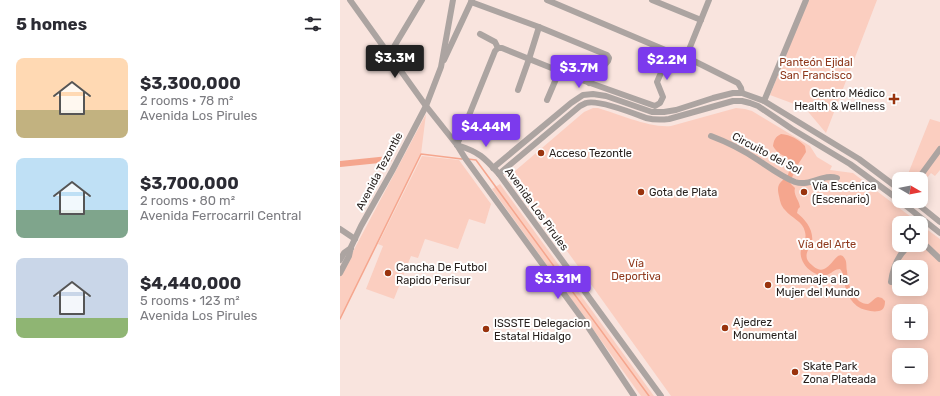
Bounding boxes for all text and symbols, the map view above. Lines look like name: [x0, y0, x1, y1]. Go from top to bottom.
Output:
icon: filters: [302, 13, 324, 35]
text: 5 homes: [16, 14, 87, 34]
pin: $3.3M: [367, 45, 423, 79]
pin: $2.2M: [639, 47, 695, 81]
text: $3.3M: [375, 50, 415, 65]
text: $2.2M: [647, 52, 687, 67]
pin: $3.7M: [551, 55, 607, 89]
park label: Panteón Ejidal San Francisco: [779, 56, 853, 82]
text: $3.7M: [560, 60, 598, 75]
text: $3,300,000: [140, 73, 241, 93]
icon: home: [48, 74, 96, 122]
place label: Centro Médico Health & Wellness: [794, 87, 885, 113]
text: 2 rooms · 78 m²: [140, 93, 234, 108]
marker: Centro Médico Health & Wellness: [888, 93, 900, 105]
text: Avenida Los Pirules: [140, 108, 257, 123]
pin: $4.44M: [453, 114, 519, 148]
text: $4.44M: [461, 119, 511, 134]
street label: Avenida Tezontle: [353, 130, 405, 212]
street label: Circuito del Sol: [730, 130, 804, 177]
place label: Acceso Tezontle: [549, 147, 632, 160]
marker: Acceso Tezontle: [536, 148, 546, 158]
street label: Avenida Los Pirules: [502, 165, 571, 254]
north arrow: [892, 172, 928, 208]
map controls: [892, 172, 928, 384]
text: $3,700,000: [140, 173, 239, 193]
icon: home: [48, 174, 96, 222]
place label: Vía Escénica (Escenario): [812, 180, 877, 206]
place label: Gota de Plata: [649, 186, 717, 199]
marker: Gota de Plata: [636, 187, 646, 197]
marker: Vía Escénica (Escenario): [799, 187, 809, 197]
text: 2 rooms · 80 m²: [140, 193, 235, 208]
text: Avenida Ferrocarril Central: [140, 208, 301, 223]
button: locate: [892, 216, 928, 252]
park label: Vía del Arte: [798, 238, 856, 251]
park label: Vía Deportiva: [611, 257, 661, 283]
button: layers: [892, 260, 928, 296]
place label: Cancha De Futbol Rapido Perisur: [396, 261, 487, 287]
pin: $3.31M: [525, 266, 591, 300]
marker: Cancha De Futbol Rapido Perisur: [383, 268, 393, 278]
text: $3.31M: [535, 271, 581, 286]
text: $4,440,000: [140, 273, 241, 293]
place label: Homenaje a la Mujer del Mundo: [776, 273, 860, 299]
icon: home: [48, 274, 96, 322]
marker: Homenaje a la Mujer del Mundo: [763, 280, 773, 290]
text: 5 rooms · 123 m²: [140, 293, 240, 308]
button: +: [892, 304, 928, 340]
text: Avenida Los Pirules: [140, 308, 257, 323]
place label: Ajedrez Monumental: [733, 316, 797, 342]
place label: ISSSTE Delegacion Estatal Hidalgo: [494, 317, 590, 343]
marker: Ajedrez Monumental: [720, 323, 730, 333]
marker: ISSSTE Delegacion Estatal Hidalgo: [481, 324, 491, 334]
button: −: [892, 348, 928, 384]
place label: Skate Park Zona Plateada: [803, 360, 876, 386]
marker: Skate Park Zona Plateada: [790, 367, 800, 377]

